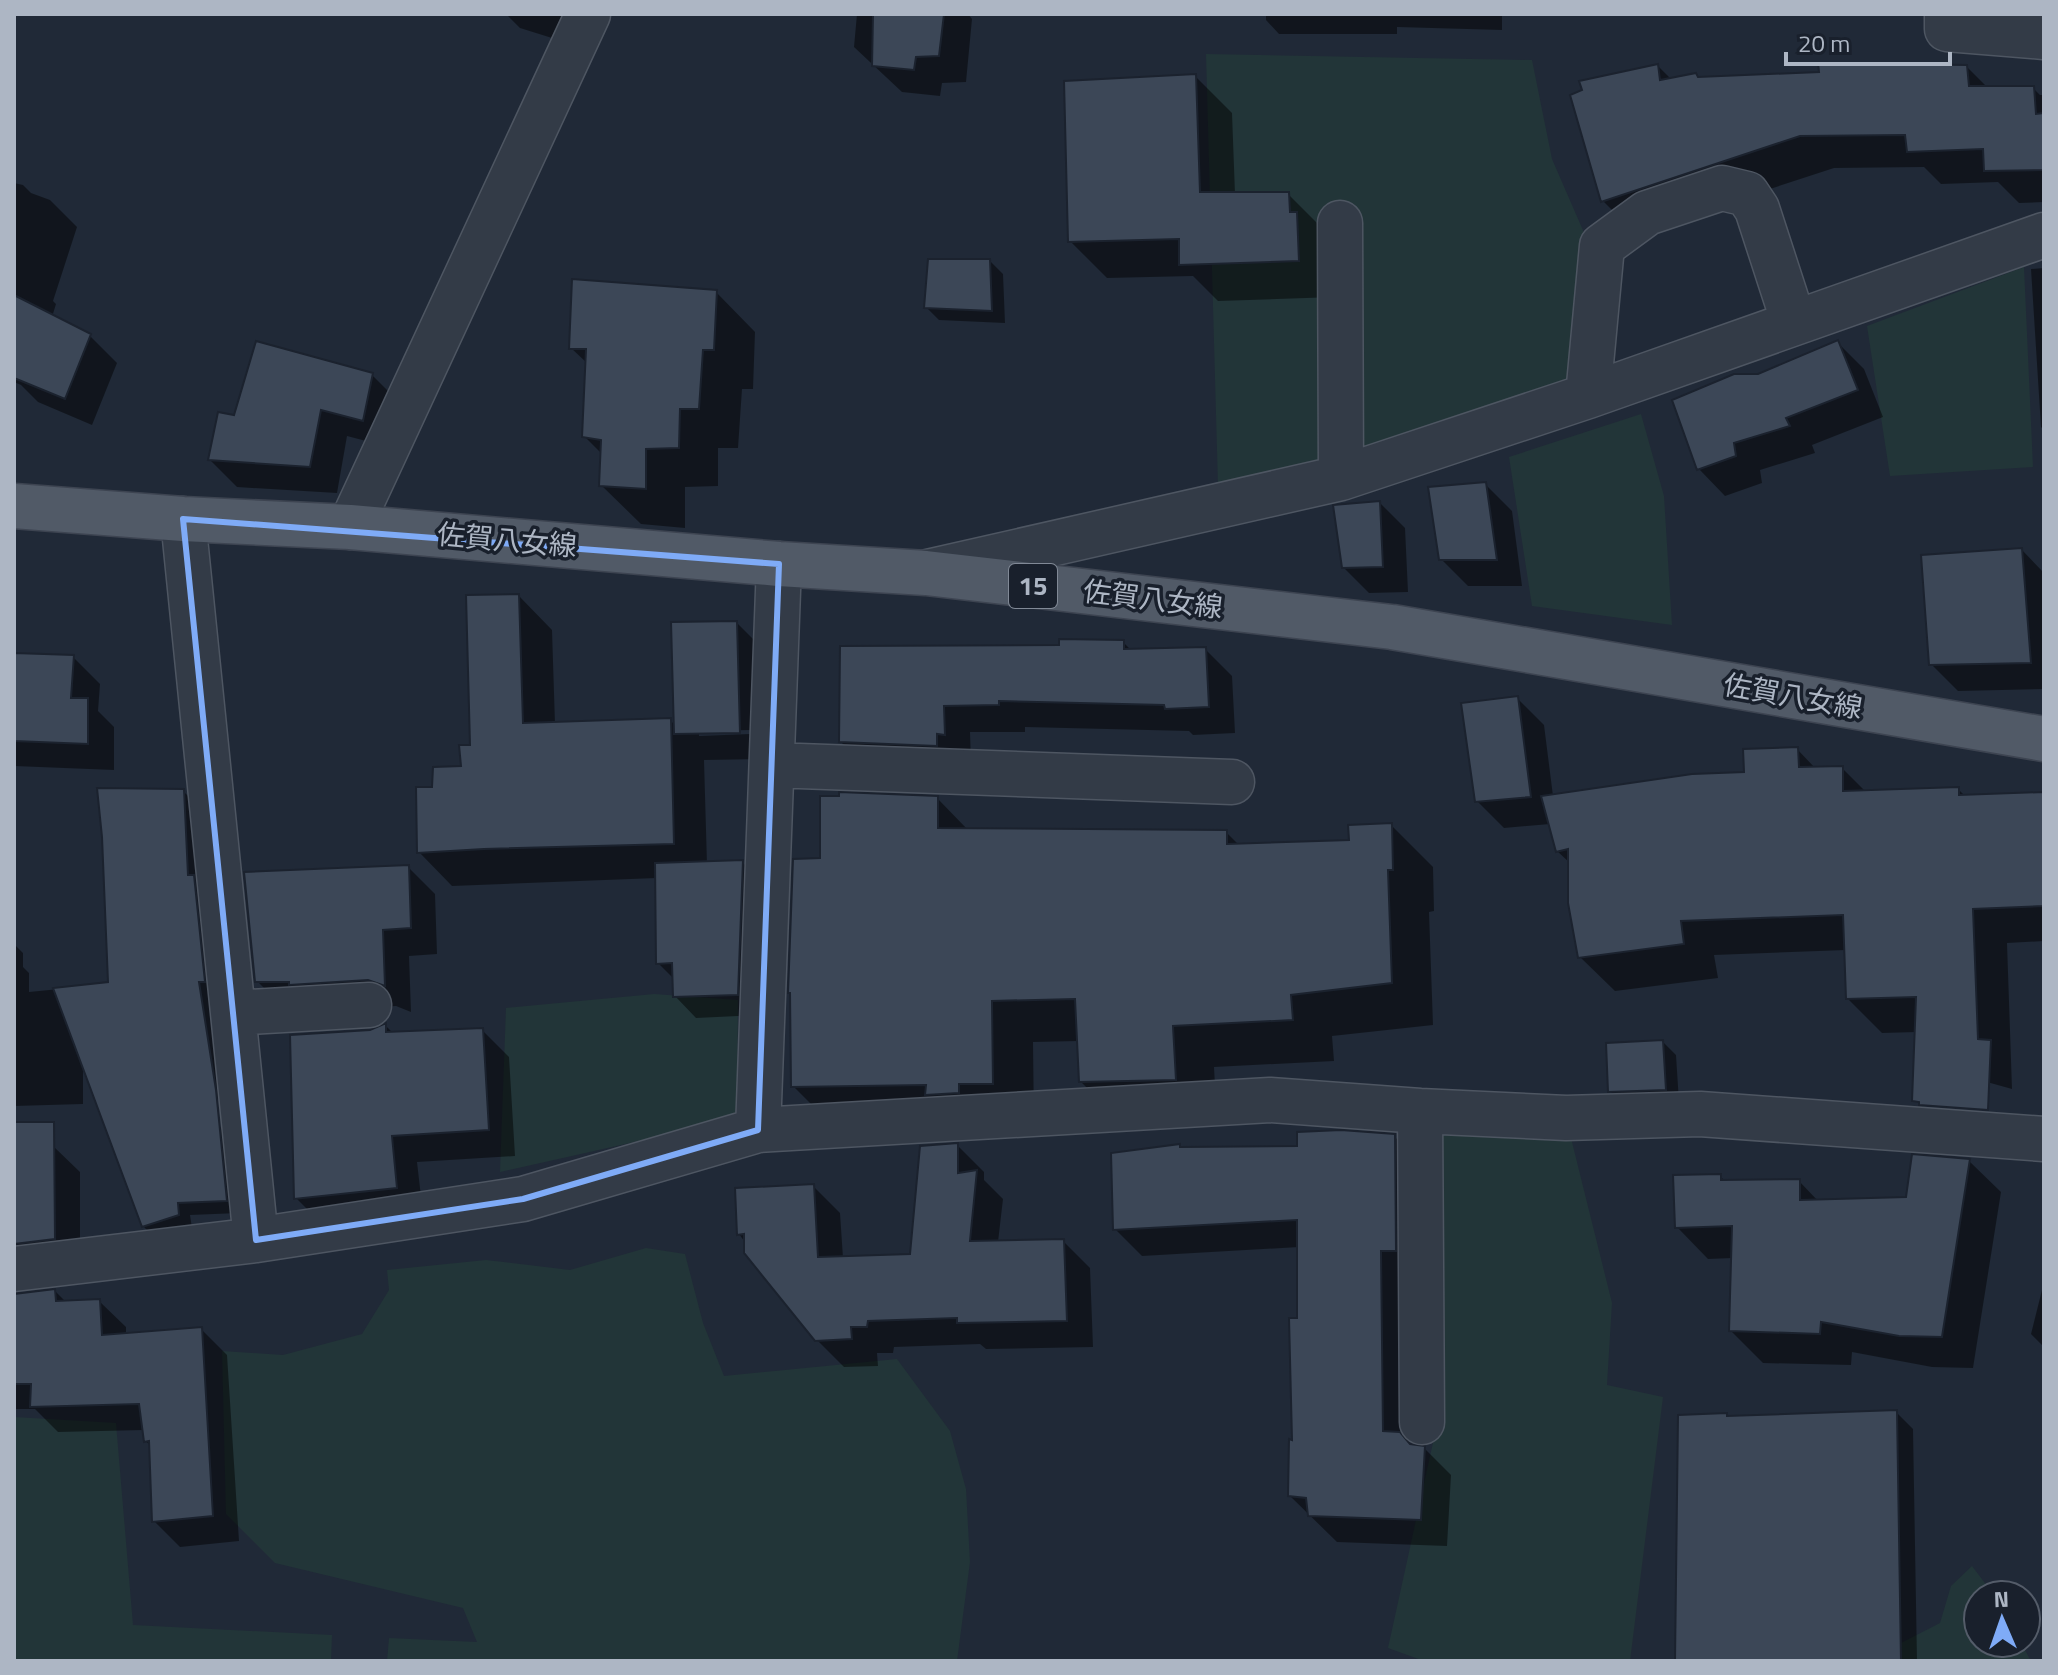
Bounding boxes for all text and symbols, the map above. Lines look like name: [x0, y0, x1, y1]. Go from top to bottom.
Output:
scale bar: [1786, 16, 1950, 66]
text: 20 m: [1798, 25, 1850, 61]
street label: 佐賀八女線: [435, 512, 579, 567]
road number: 15: [1009, 564, 1057, 608]
street label: 佐賀八女線: [1081, 569, 1225, 628]
street label: 佐賀八女線: [1720, 662, 1866, 729]
north arrow: [1962, 1579, 2042, 1659]
text: N: [1993, 1582, 2010, 1616]

